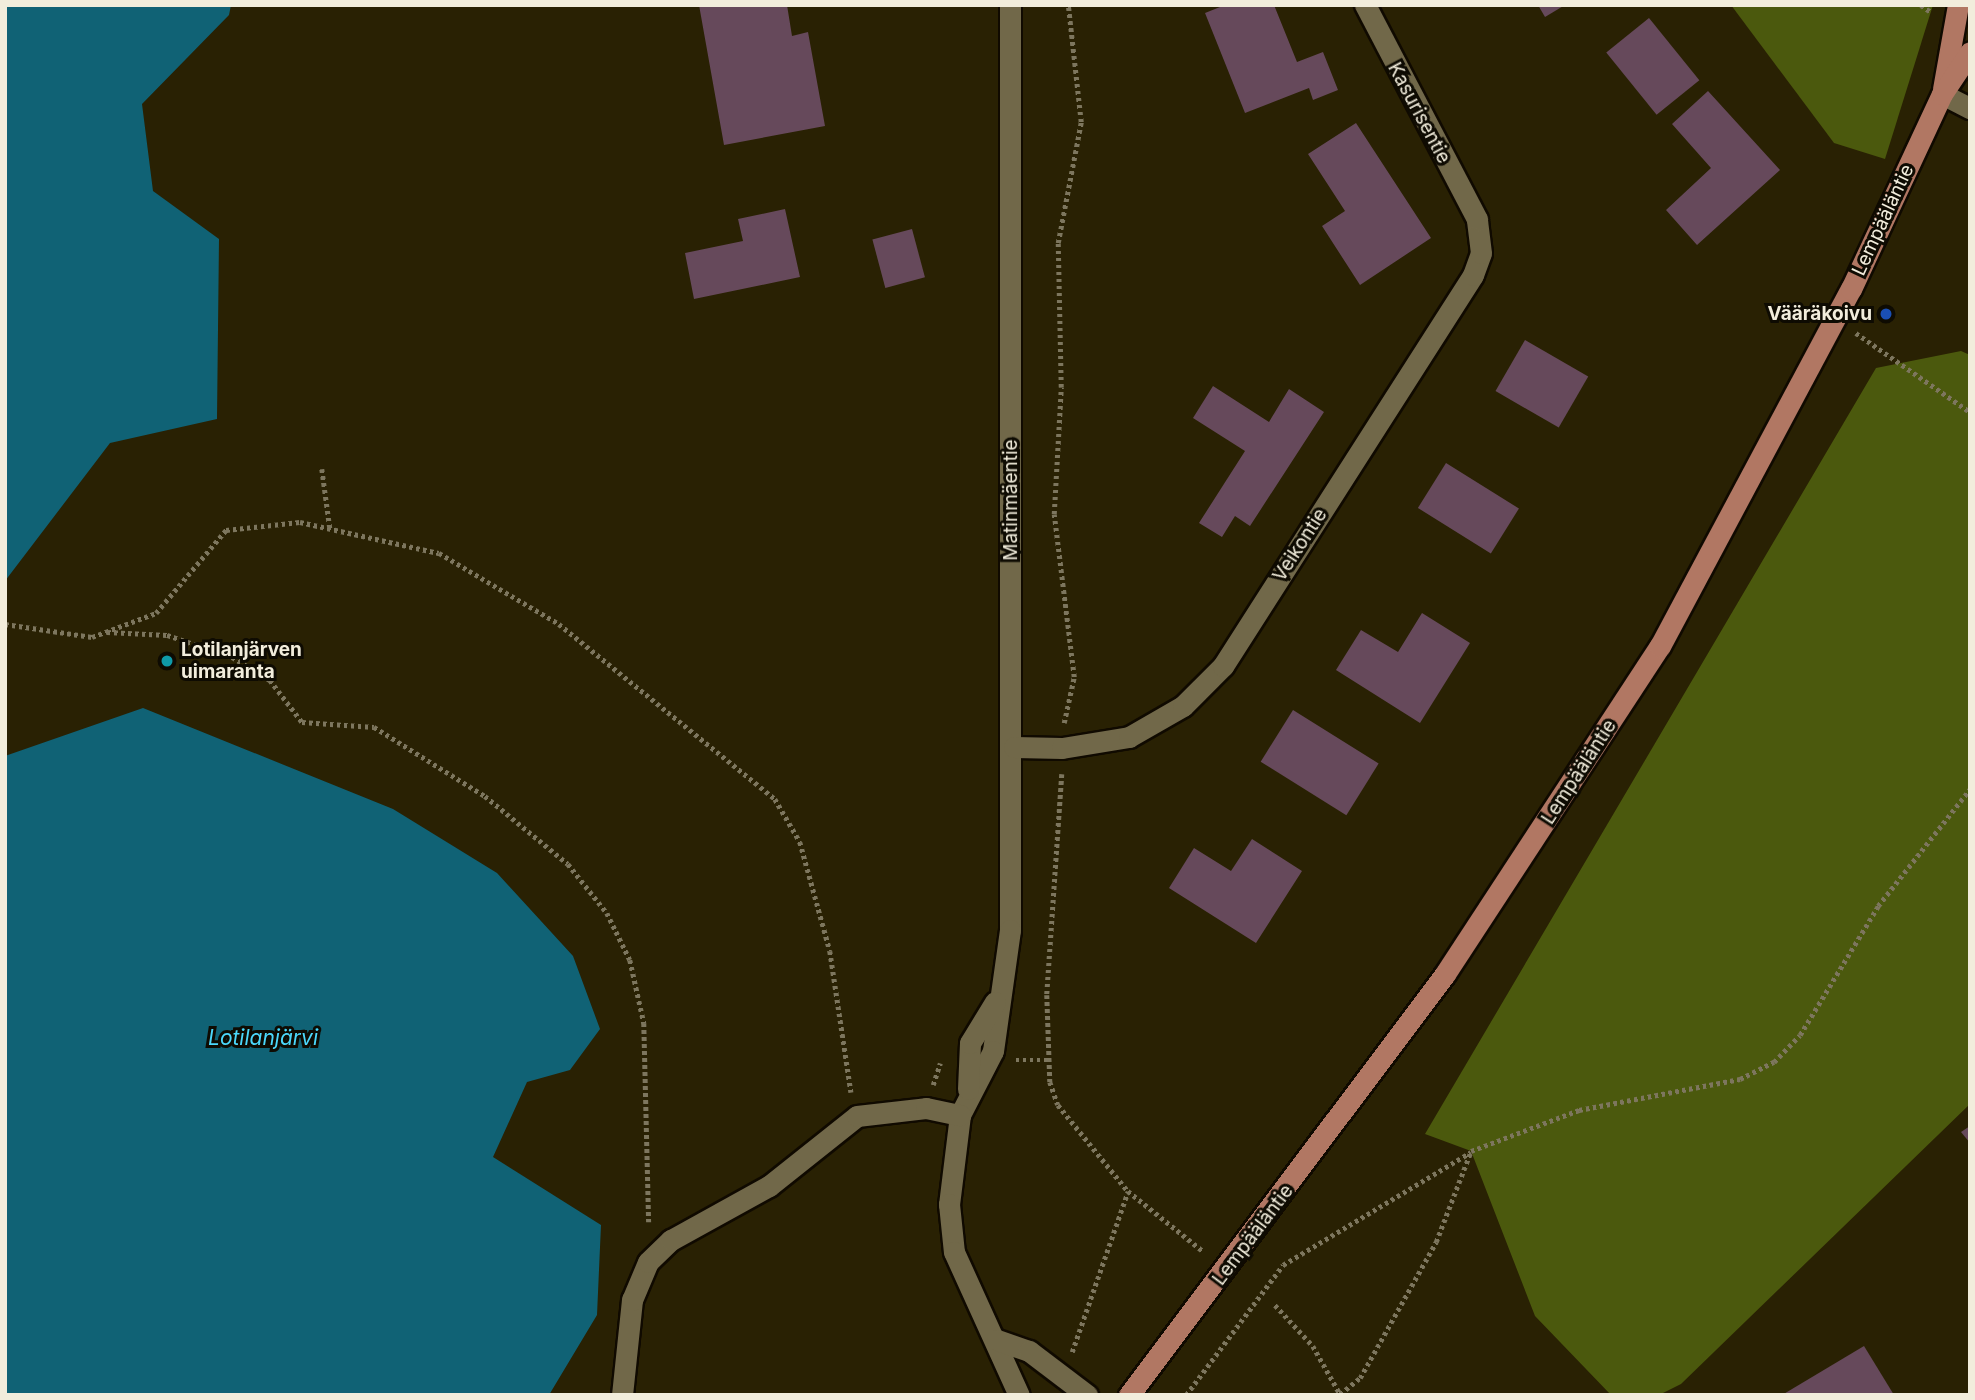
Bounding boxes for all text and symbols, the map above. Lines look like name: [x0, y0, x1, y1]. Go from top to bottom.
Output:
street label: Kasurisentie: [1383, 59, 1455, 167]
street label: Lempääläntie: [1847, 161, 1919, 279]
place label: Vääräkoivu: [1767, 303, 1872, 325]
marker: Vääräkoivu: [1878, 306, 1894, 322]
street label: Matinmäentie: [1000, 439, 1022, 561]
street label: Veikontie: [1268, 504, 1332, 586]
place label: Lotilanjärven uimaranta: [181, 639, 302, 683]
marker: Lotilanjärven uimaranta: [159, 653, 175, 669]
street label: Lempääläntie: [1537, 715, 1621, 829]
water label: Lotilanjärvi: [208, 1025, 318, 1051]
street label: Lempääläntie: [1208, 1180, 1298, 1290]

